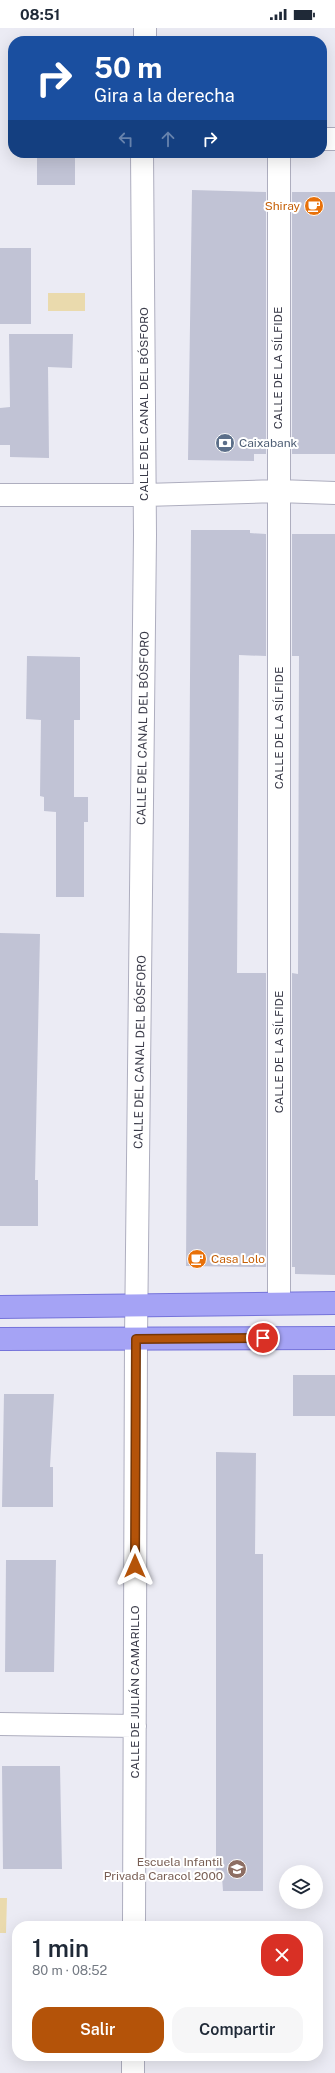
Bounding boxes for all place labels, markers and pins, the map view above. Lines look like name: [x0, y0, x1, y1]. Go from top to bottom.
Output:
cafe icon: Shiray: [303, 195, 325, 217]
place label: Shiray: [265, 199, 301, 213]
bank icon: Caixabank: [214, 432, 236, 454]
place label: Caixabank: [239, 436, 298, 450]
cafe icon: Casa Lolo: [186, 1248, 208, 1270]
place label: Casa Lolo: [211, 1252, 265, 1266]
pin: [246, 1321, 280, 1355]
place label: Escuela Infantil Privada Caracol 2000: [104, 1855, 223, 1883]
school or university icon: Escuela Infantil Privada Caracol 2000: [226, 1858, 248, 1880]

